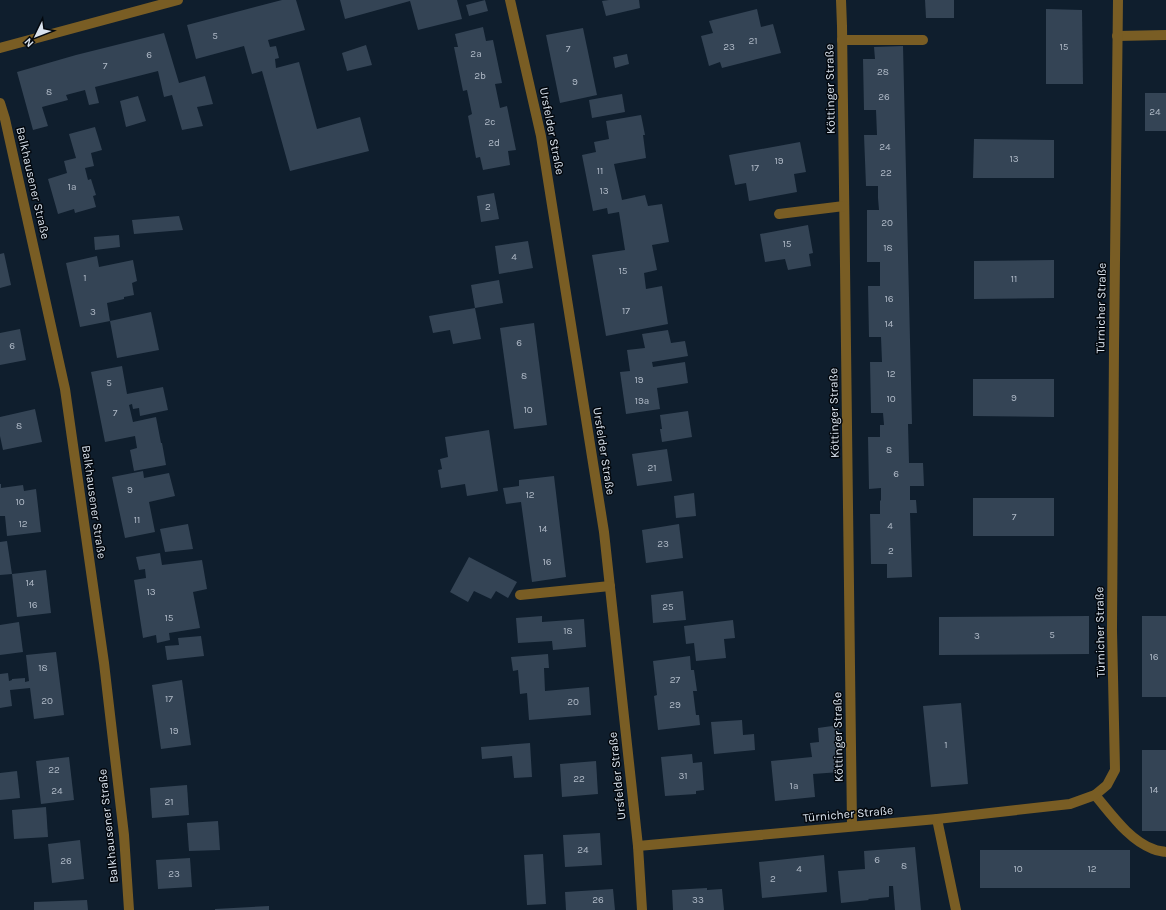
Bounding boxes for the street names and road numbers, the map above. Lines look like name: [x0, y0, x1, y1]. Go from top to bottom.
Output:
street label: Köttinger Straße: [822, 44, 838, 134]
street label: Ursfelder Straße: [537, 86, 567, 176]
street label: Balkhausener Straße: [13, 126, 53, 240]
street label: Türnicher Straße: [1093, 263, 1109, 353]
street label: Köttinger Straße: [826, 368, 842, 458]
street label: Ursfelder Straße: [590, 406, 618, 496]
street label: Balkhausener Straße: [79, 444, 109, 560]
street label: Türnicher Straße: [1092, 587, 1108, 677]
street label: Köttinger Straße: [830, 692, 846, 782]
street label: Ursfelder Straße: [605, 731, 629, 821]
street label: Balkhausener Straße: [95, 768, 121, 884]
street label: Türnicher Straße: [802, 803, 894, 825]

